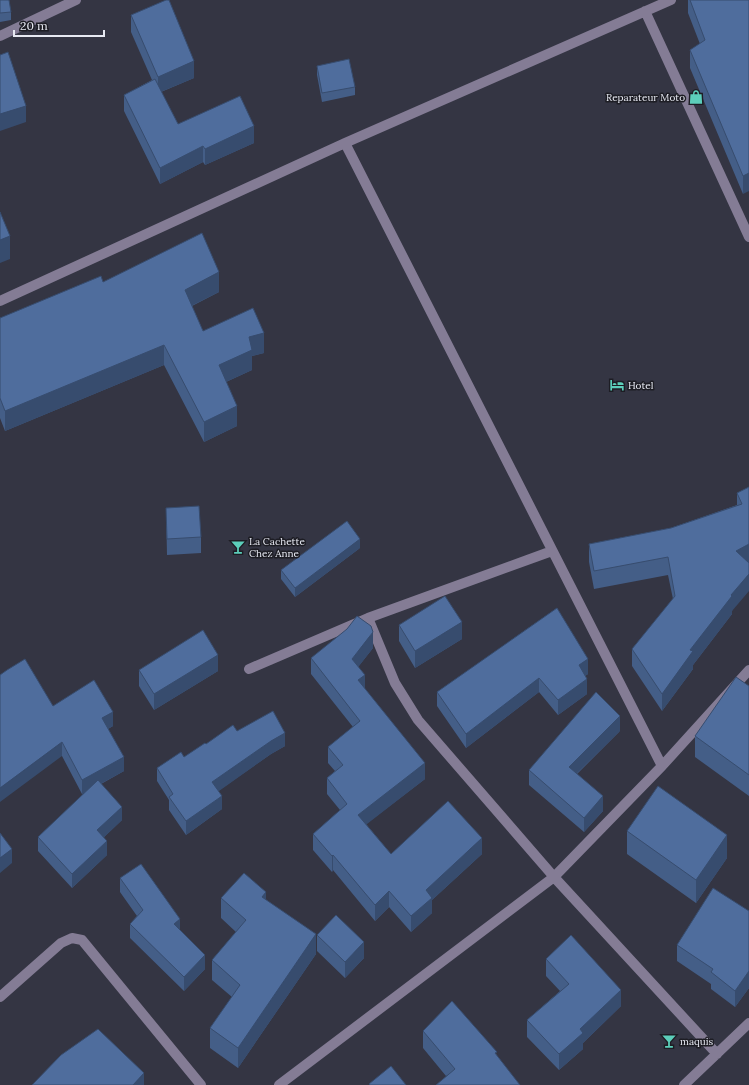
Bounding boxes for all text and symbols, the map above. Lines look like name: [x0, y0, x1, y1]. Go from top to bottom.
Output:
scale bar: [14, 12, 104, 38]
text: 20 m: [20, 18, 48, 33]
shop icon: Reparateur Moto: [688, 89, 704, 105]
place label: Reparateur Moto: [606, 91, 685, 104]
hotel icon: Hotel: [609, 377, 625, 393]
place label: Hotel: [628, 379, 654, 392]
place label: La Cachette Chez Anne: [249, 535, 305, 560]
bar icon: La Cachette Chez Anne: [230, 539, 246, 555]
bar icon: maquis: [661, 1033, 677, 1049]
place label: maquis: [680, 1035, 714, 1048]

